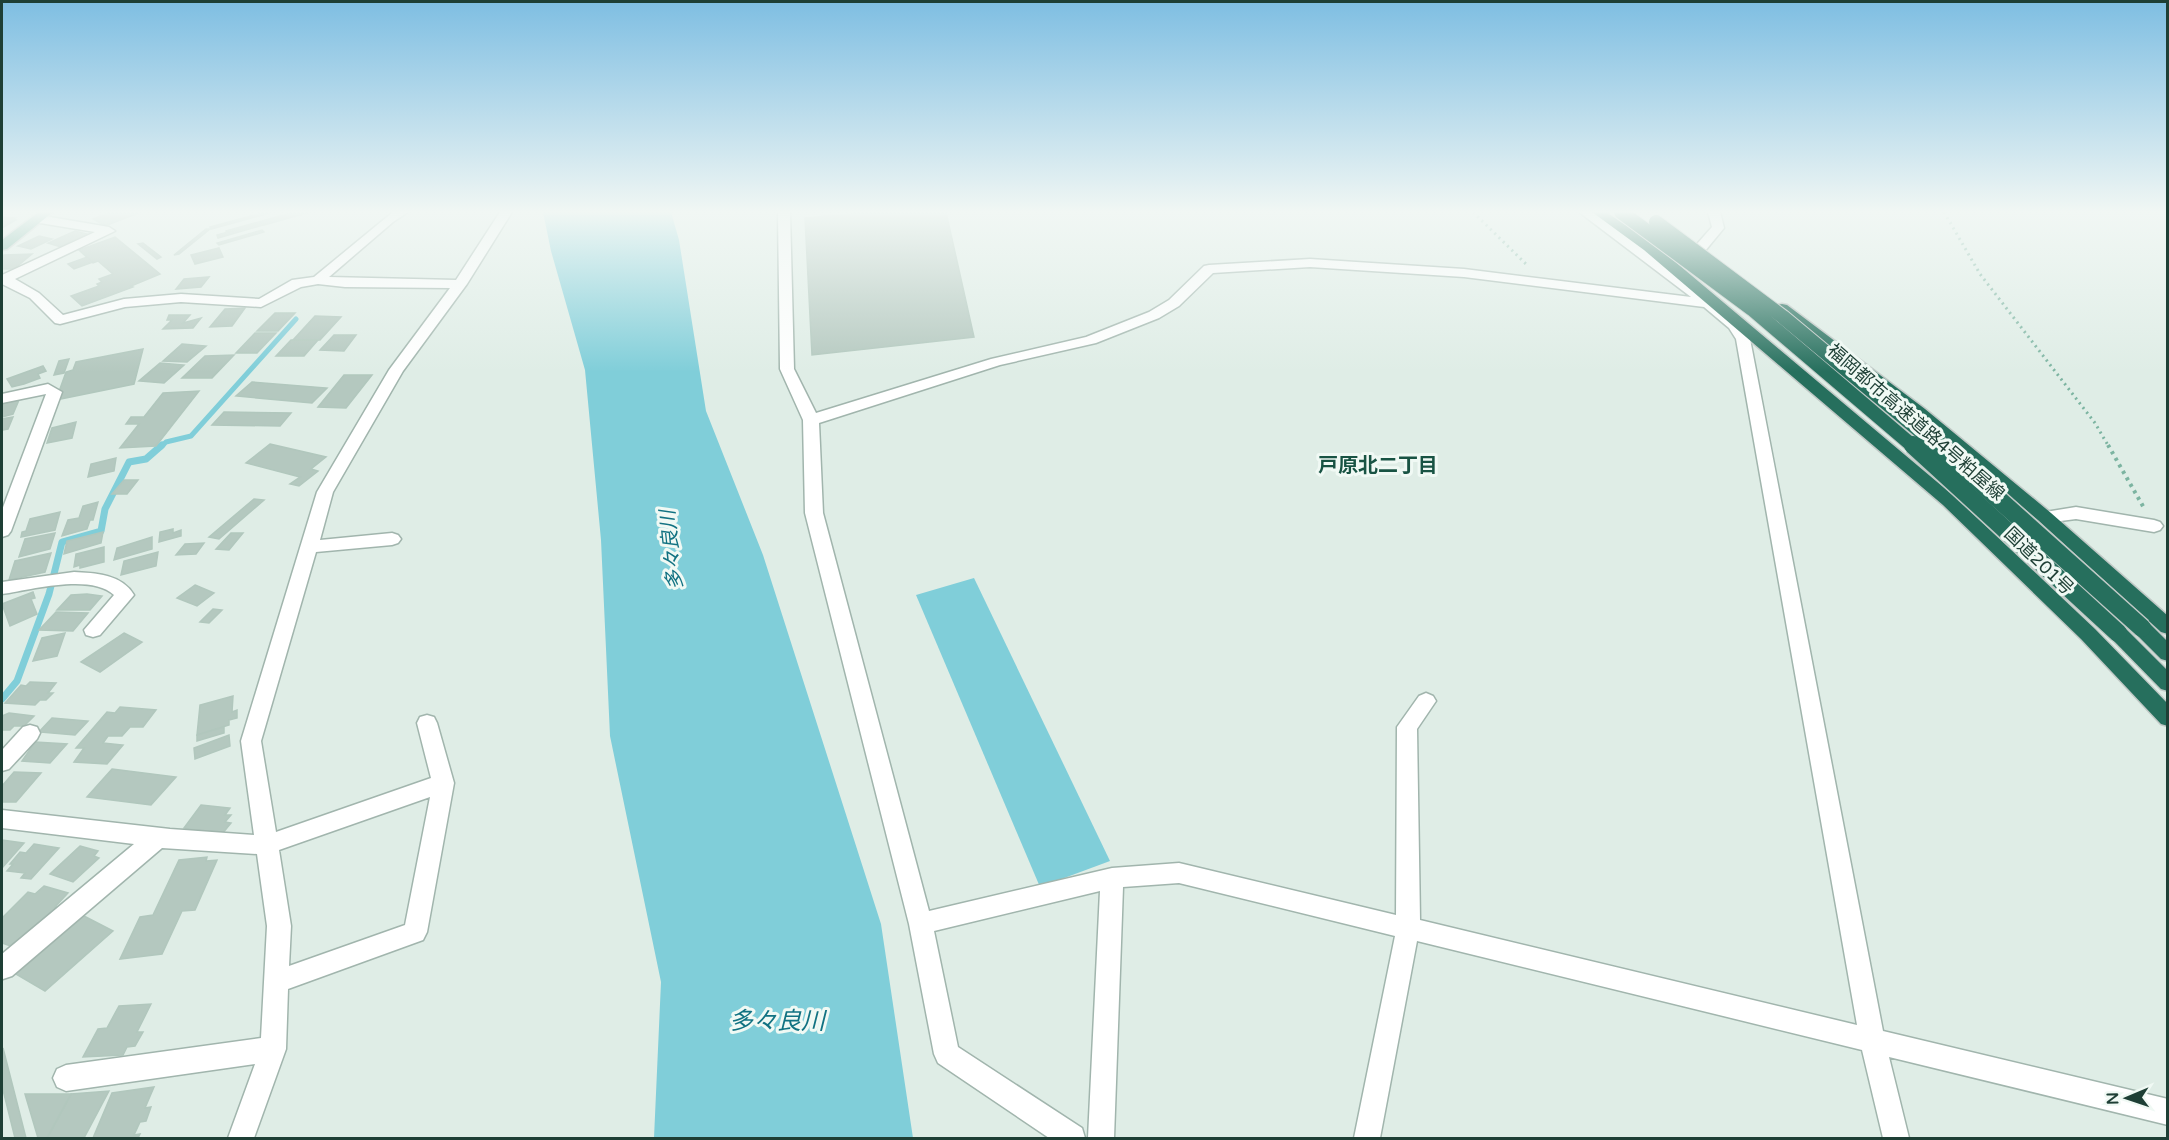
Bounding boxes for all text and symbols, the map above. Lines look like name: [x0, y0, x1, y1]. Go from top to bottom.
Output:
street label: 福岡都市高速道路4号粕屋線: [1823, 339, 2009, 505]
district label: 戸原北二丁目: [1318, 454, 1438, 478]
water label: 多々良川: [656, 507, 688, 591]
street label: 国道201号: [2000, 523, 2078, 599]
water label: 多々良川: [729, 1007, 828, 1036]
north arrow: [2097, 1068, 2157, 1128]
text: N: [2103, 1092, 2123, 1105]

